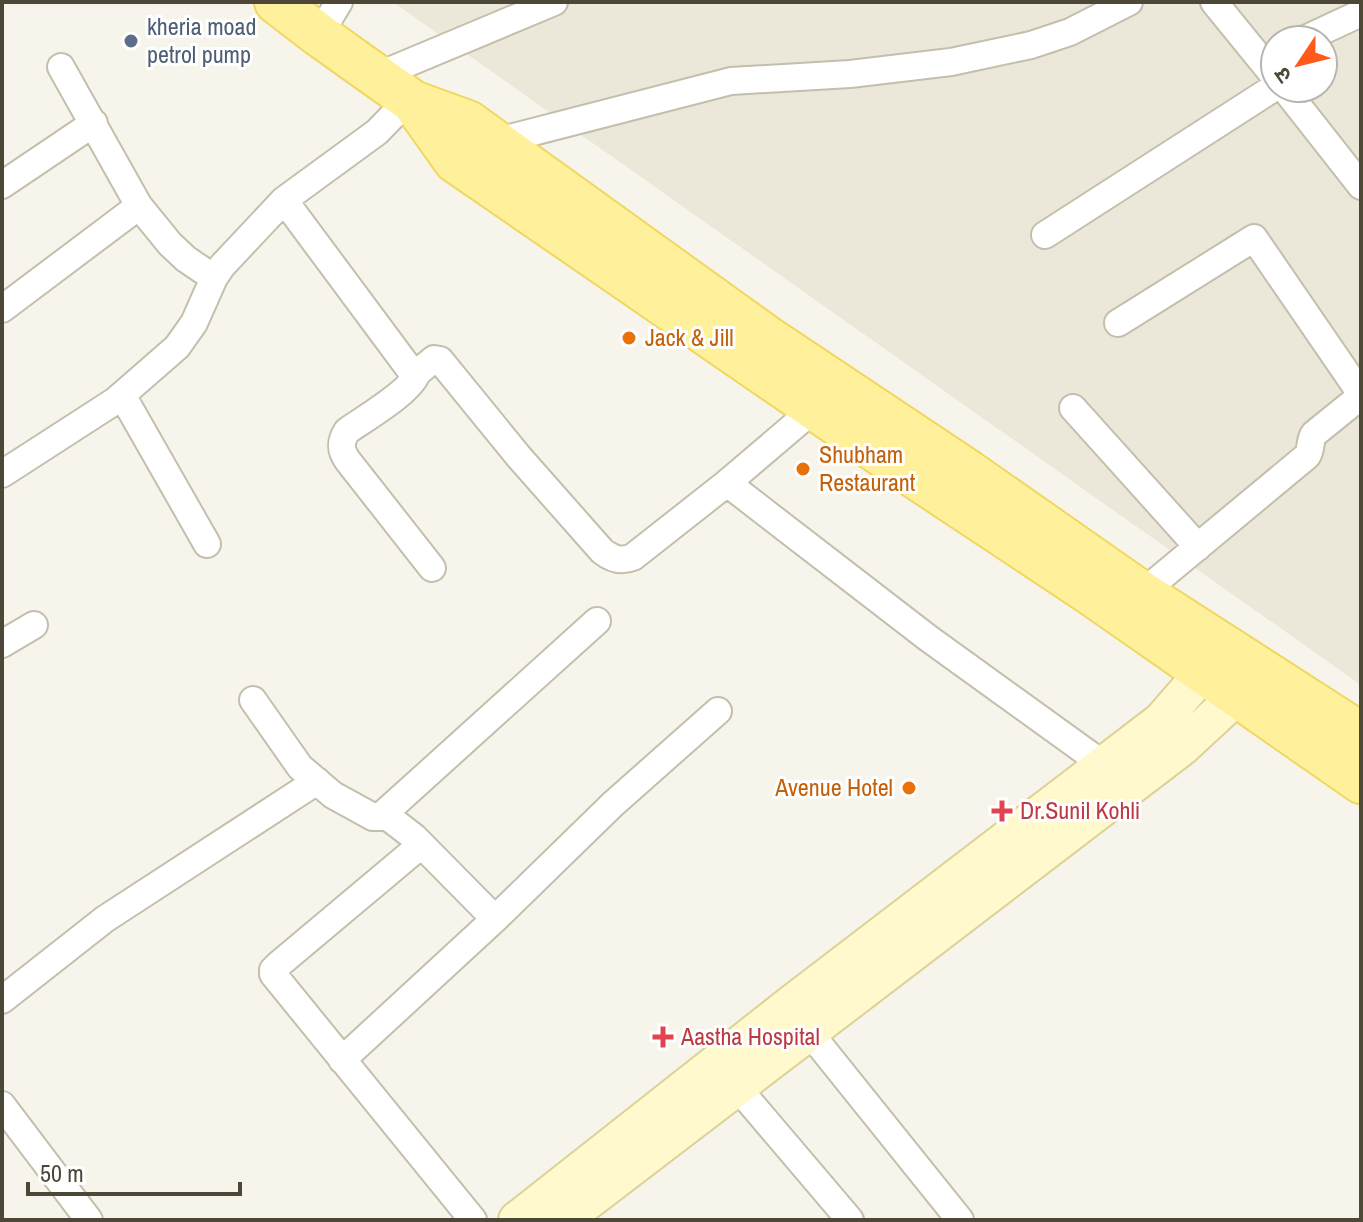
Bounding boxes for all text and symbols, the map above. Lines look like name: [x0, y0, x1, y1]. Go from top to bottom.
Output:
place label: kheria moad petrol pump: [147, 10, 256, 70]
north arrow: [1259, 24, 1339, 104]
marker: kheria moad petrol pump: [122, 32, 140, 50]
text: उ: [1266, 61, 1299, 89]
place label: Jack & Jill: [645, 321, 734, 353]
marker: Jack & Jill: [620, 329, 638, 347]
place label: Shubham Restaurant: [819, 438, 916, 498]
marker: Shubham Restaurant: [794, 460, 812, 478]
place label: Avenue Hotel: [774, 771, 893, 803]
marker: Avenue Hotel: [900, 779, 918, 797]
place label: Dr.Sunil Kohli: [1020, 794, 1140, 826]
marker: Dr.Sunil Kohli: [991, 800, 1013, 822]
place label: Aastha Hospital: [680, 1020, 820, 1052]
marker: Aastha Hospital: [652, 1026, 674, 1048]
scale bar: [28, 1146, 240, 1196]
text: 50 m: [40, 1157, 84, 1189]

